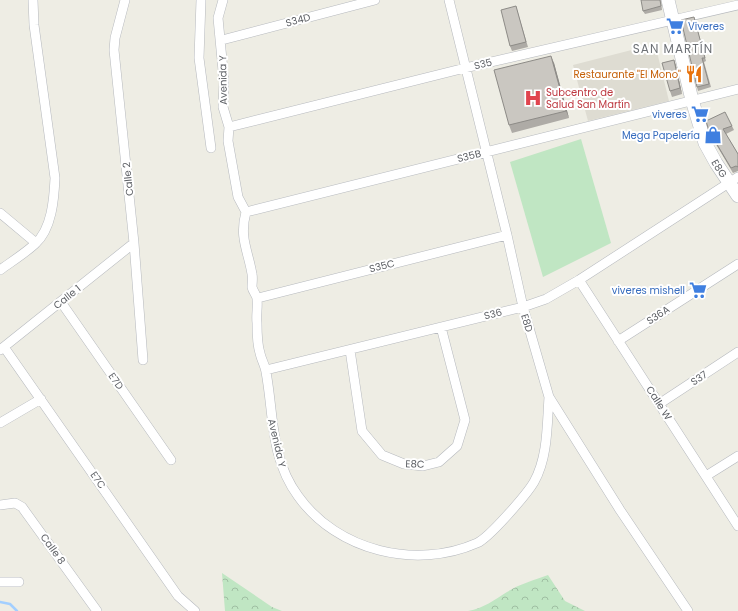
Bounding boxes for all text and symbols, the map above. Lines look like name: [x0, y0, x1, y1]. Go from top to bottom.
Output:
street label: S34D: [284, 10, 312, 30]
supermarket icon: Viveres: [665, 16, 685, 36]
place label: Viveres: [688, 19, 724, 34]
district label: SAN MARTÍN: [633, 40, 713, 57]
street label: Avenida Y: [215, 55, 231, 105]
street label: S35: [473, 55, 493, 73]
restaurant icon: Restaurante "El Mono": [684, 64, 704, 84]
place label: Restaurante "El Mono": [573, 67, 681, 82]
place label: Subcentro de Salud San Martín: [546, 85, 630, 112]
hospital icon: Subcentro de Salud San Martín: [523, 88, 543, 108]
supermarket icon: viveres: [690, 104, 710, 124]
place label: viveres: [652, 107, 687, 122]
shop icon: Mega Papelería: [703, 125, 723, 145]
place label: Mega Papelería: [622, 128, 700, 143]
street label: S35B: [455, 146, 483, 166]
street label: E8G: [708, 157, 731, 181]
street label: Calle 2: [119, 161, 137, 197]
street label: S35C: [368, 256, 397, 276]
supermarket icon: viveres mishell: [688, 280, 708, 300]
street label: Calle 1: [50, 281, 84, 313]
place label: viveres mishell: [612, 283, 685, 298]
street label: S36A: [643, 302, 673, 328]
street label: S36: [482, 305, 504, 323]
street label: E8D: [517, 312, 537, 334]
street label: S37: [688, 367, 711, 389]
street label: E7D: [105, 369, 127, 393]
street label: Calle W: [642, 383, 676, 423]
street label: Avenida Y: [264, 417, 290, 469]
street label: E8C: [405, 456, 425, 472]
street label: E7C: [87, 468, 110, 492]
street label: Calle 8: [37, 531, 69, 567]

